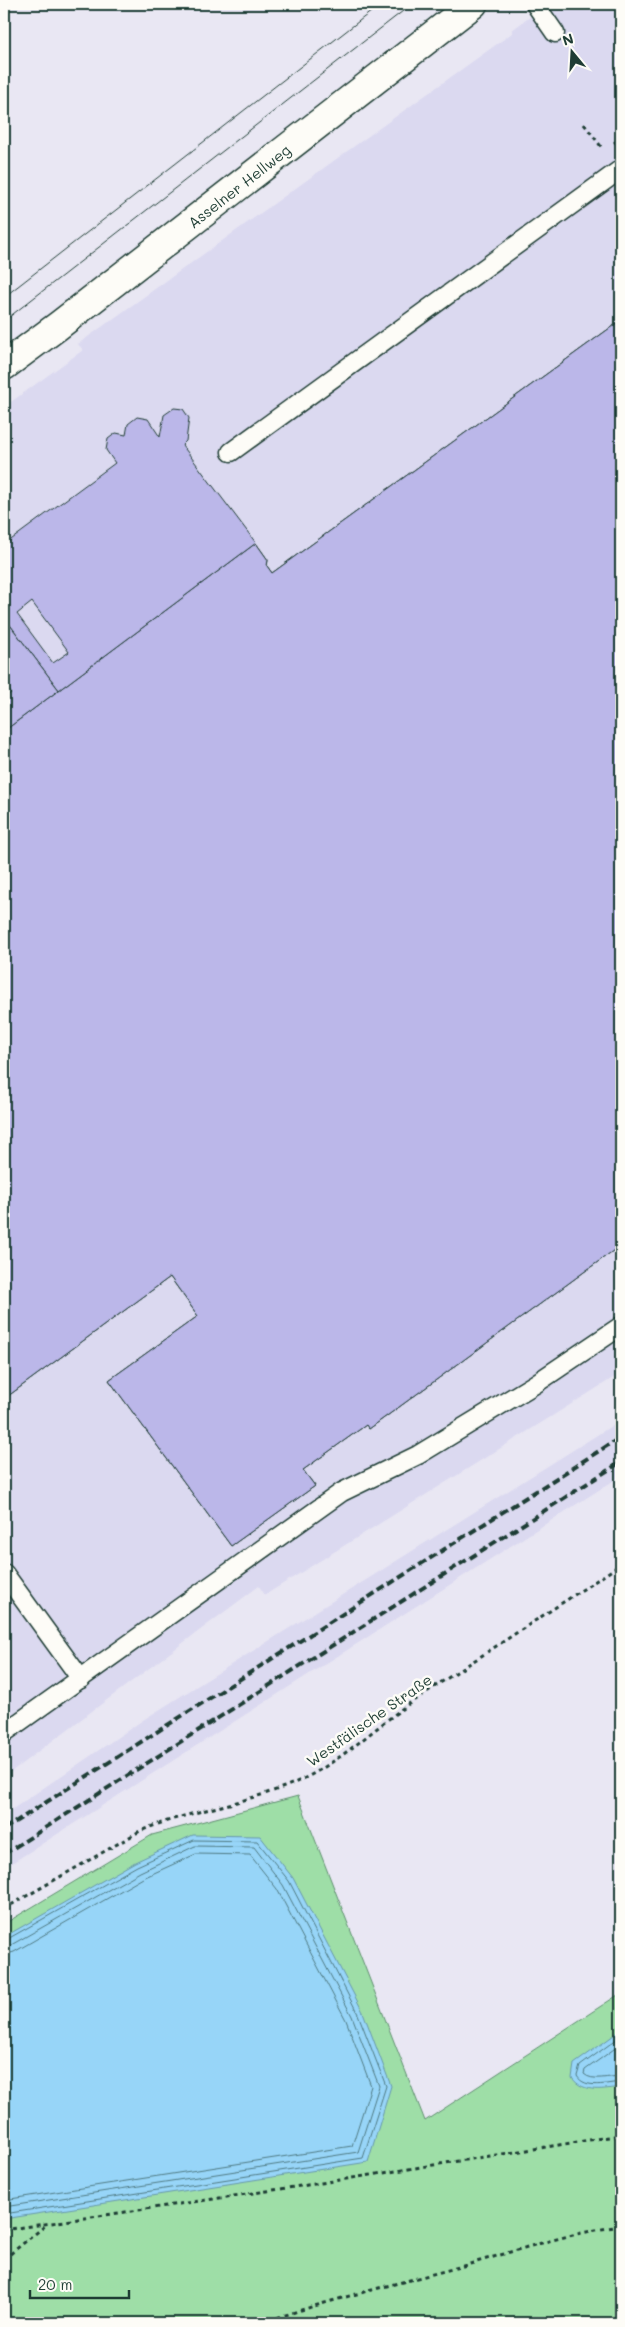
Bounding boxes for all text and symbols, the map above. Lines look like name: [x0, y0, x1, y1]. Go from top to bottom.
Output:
north arrow: [548, 28, 598, 78]
text: N: [560, 28, 576, 50]
street label: Asselner Hellweg: [184, 139, 295, 232]
street label: Westfälische Straße: [302, 1669, 436, 1771]
scale bar: [30, 2267, 129, 2299]
text: 20 m: [38, 2274, 72, 2294]

